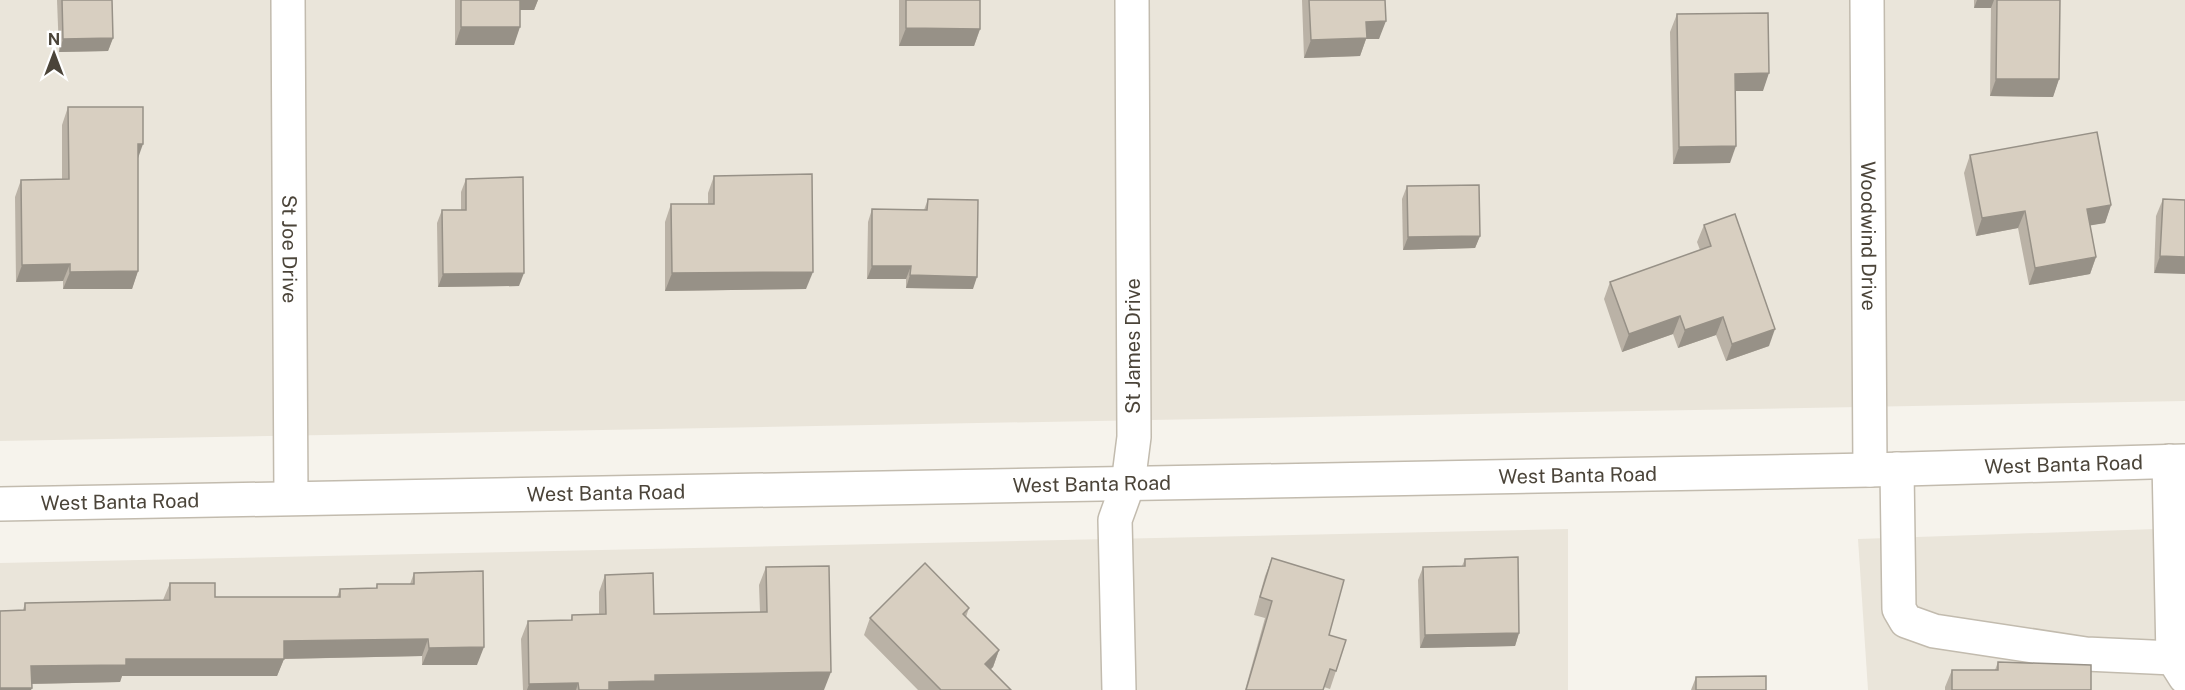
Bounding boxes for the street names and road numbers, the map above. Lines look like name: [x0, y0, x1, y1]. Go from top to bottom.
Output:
street label: Woodwind Drive: [1856, 161, 1881, 311]
street label: St Joe Drive: [277, 195, 302, 303]
street label: St James Drive: [1121, 278, 1145, 414]
street label: West Banta Road: [1984, 450, 2143, 479]
street label: West Banta Road: [1498, 462, 1657, 489]
street label: West Banta Road: [1012, 471, 1171, 498]
street label: West Banta Road: [526, 480, 685, 506]
street label: West Banta Road: [40, 488, 200, 515]

